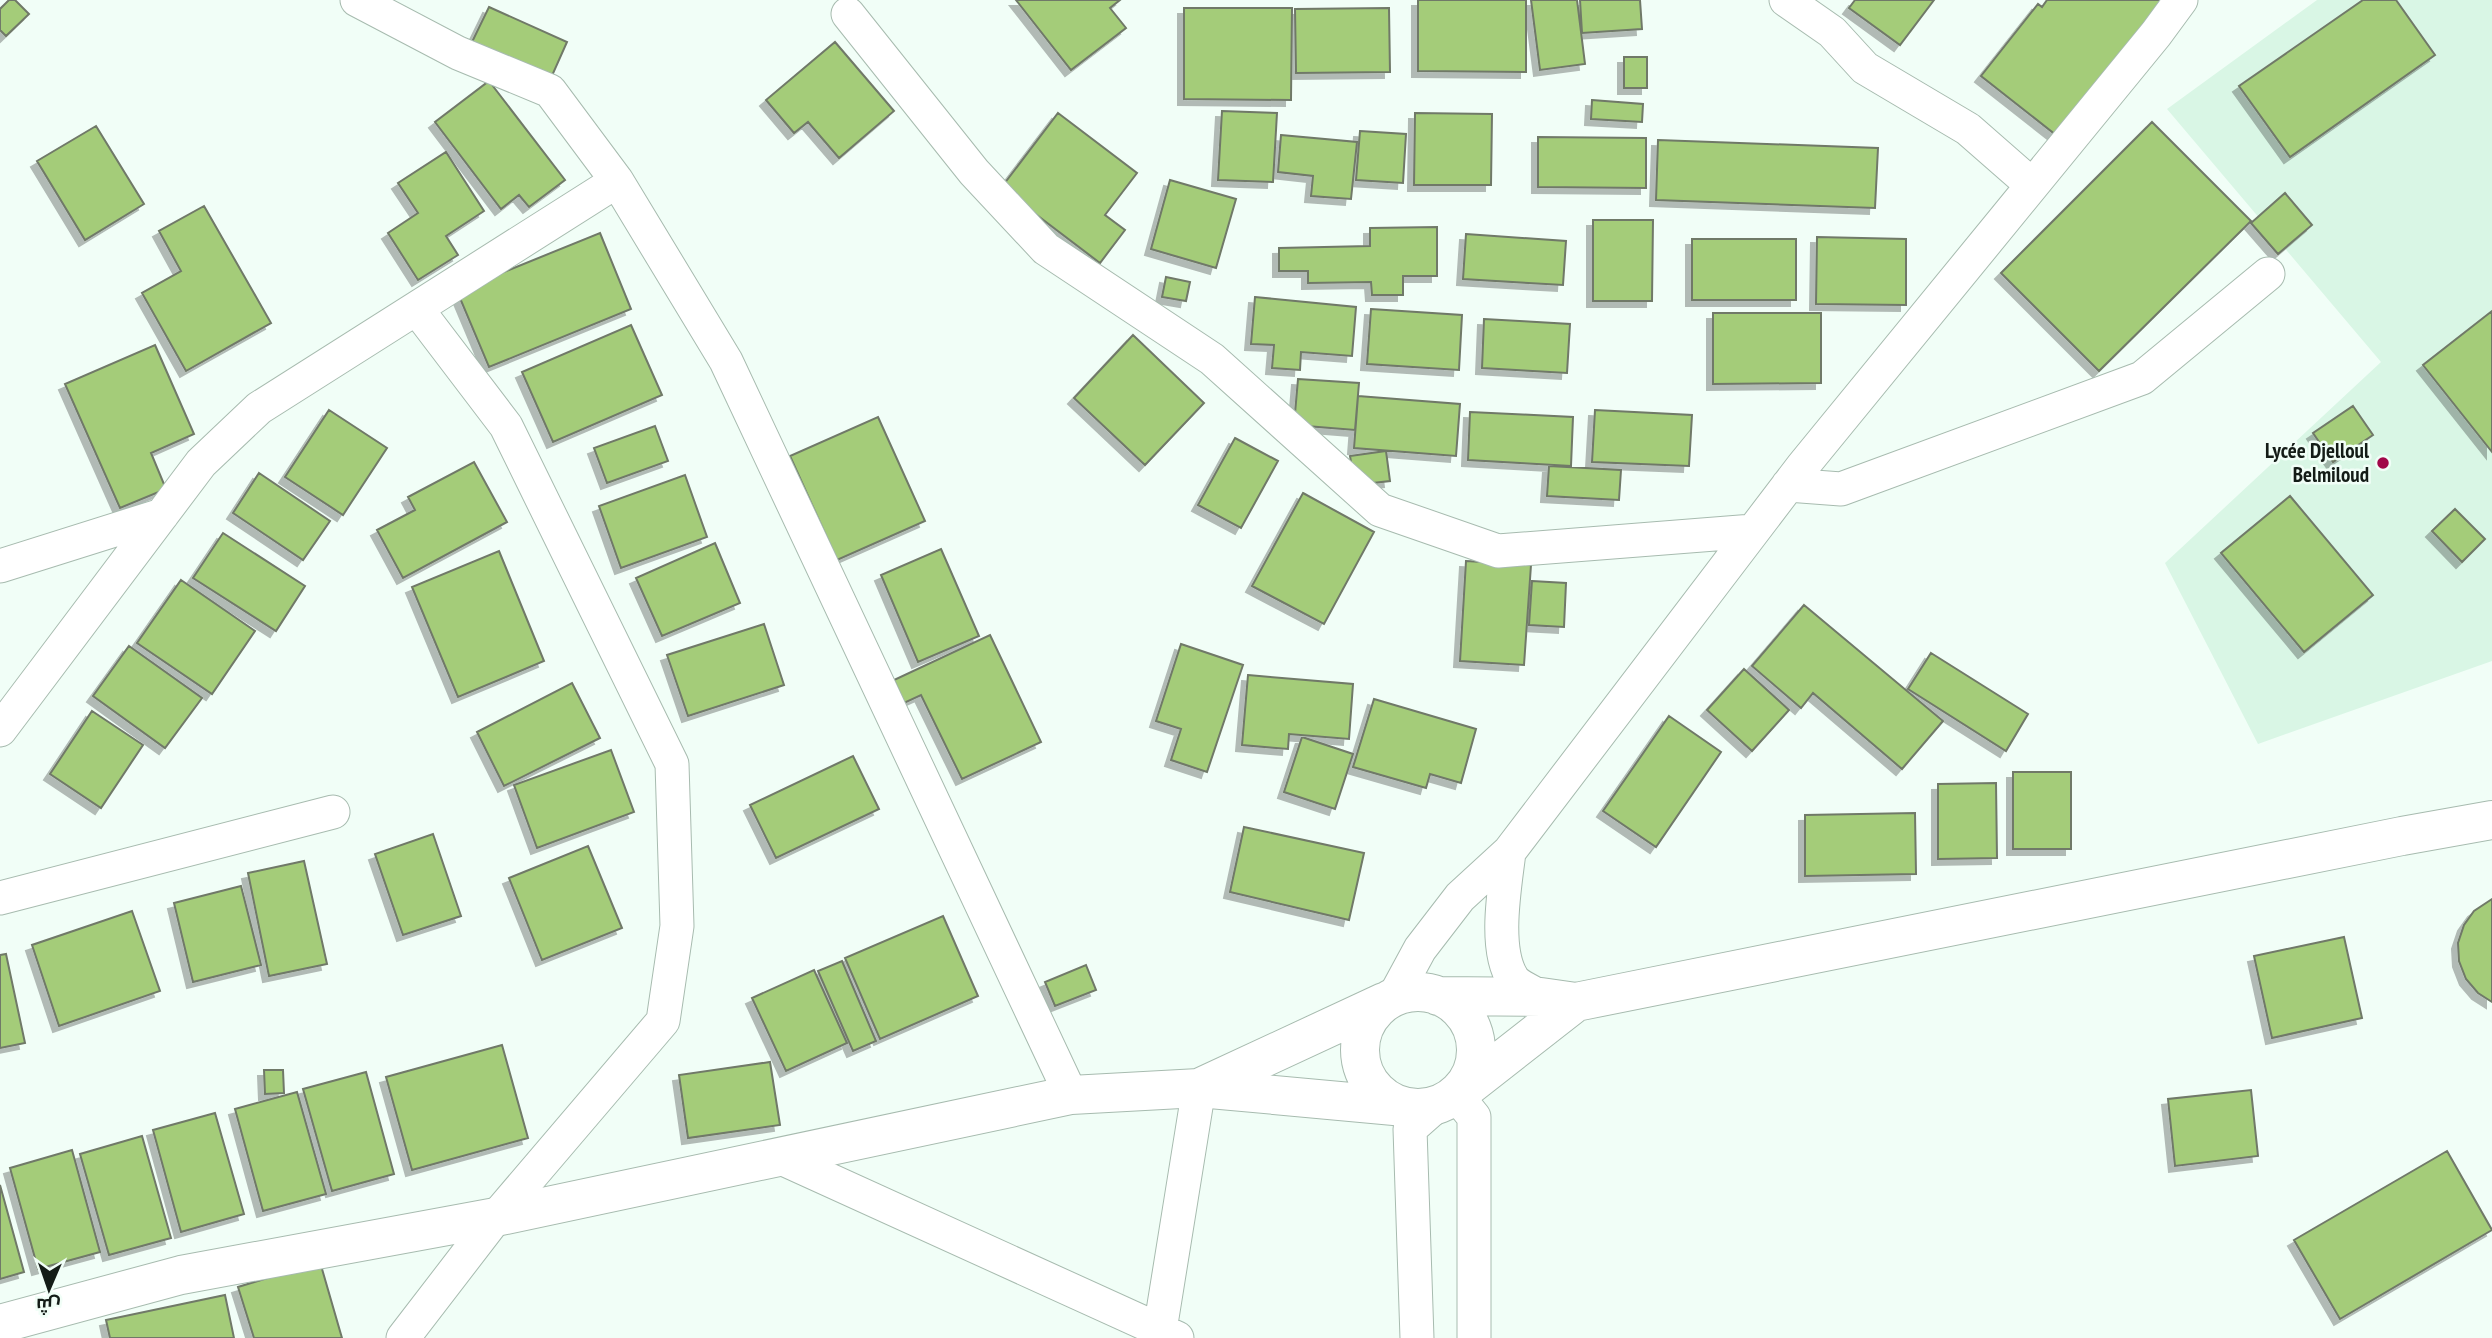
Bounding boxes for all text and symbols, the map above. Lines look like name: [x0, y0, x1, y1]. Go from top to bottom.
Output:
place label: Lycée Djelloul Belmiloud: [2265, 437, 2370, 488]
marker: Lycée Djelloul Belmiloud: [2375, 455, 2391, 471]
north arrow: [14, 1254, 84, 1324]
text: ش: [36, 1294, 61, 1318]

